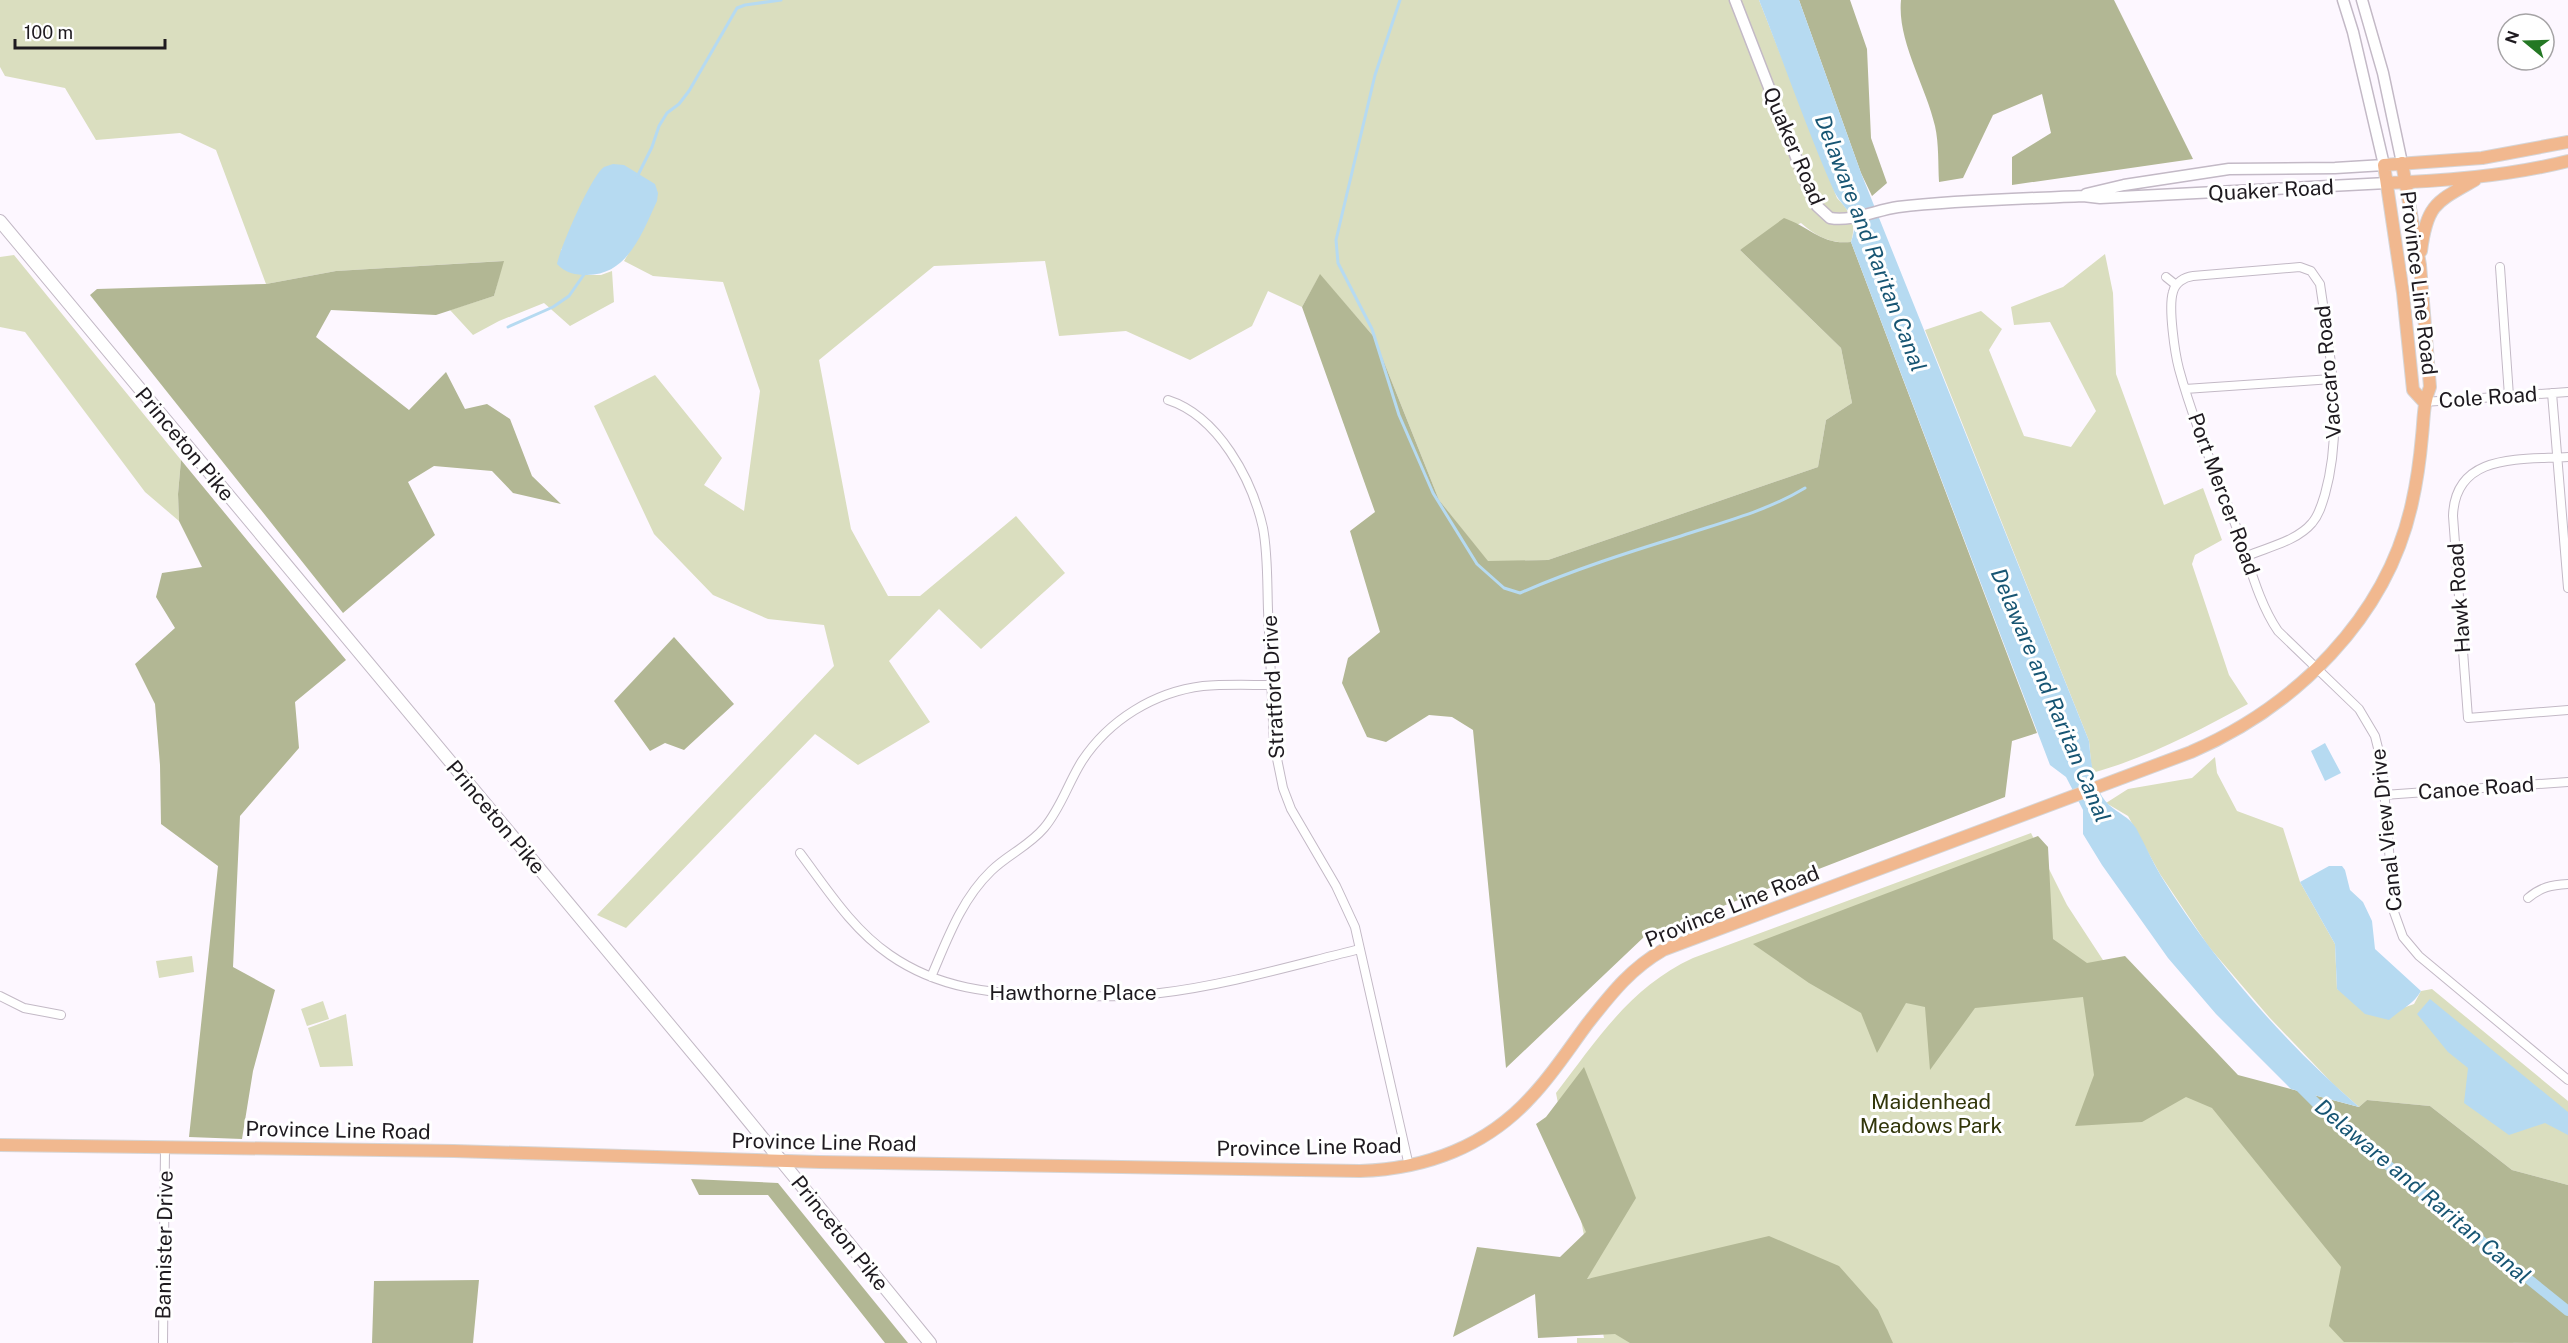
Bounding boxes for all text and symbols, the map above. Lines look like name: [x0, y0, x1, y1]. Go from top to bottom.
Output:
scale bar: [15, 12, 165, 50]
north arrow: [2496, 12, 2556, 72]
text: 100 m: [24, 22, 73, 43]
text: N: [2501, 28, 2523, 46]
street label: Quaker Road: [1758, 83, 1830, 209]
water label: Delaware and Raritan Canal: [1810, 111, 1932, 375]
street label: Quaker Road: [2208, 174, 2334, 206]
street label: Province Line Road: [2395, 189, 2443, 377]
street label: Vaccaro Road: [2310, 304, 2346, 440]
street label: Cole Road: [2438, 381, 2538, 413]
street label: Princeton Pike: [130, 382, 240, 506]
street label: Port Mercer Road: [2183, 409, 2265, 579]
street label: Hawk Road: [2443, 542, 2475, 654]
water label: Delaware and Raritan Canal: [1986, 564, 2116, 826]
street label: Stratford Drive: [1257, 614, 1289, 760]
street label: Canal View Drive: [2365, 747, 2407, 913]
street label: Princeton Pike: [441, 755, 551, 879]
street label: Canoe Road: [2417, 771, 2535, 805]
street label: Province Line Road: [1641, 860, 1823, 952]
street label: Hawthorne Place: [989, 980, 1157, 1005]
park label: Maidenhead Meadows Park: [1860, 1089, 2003, 1138]
water label: Delaware and Raritan Canal: [2310, 1093, 2536, 1289]
street label: Province Line Road: [245, 1116, 431, 1144]
street label: Province Line Road: [731, 1128, 917, 1156]
street label: Province Line Road: [1216, 1133, 1402, 1161]
street label: Bannister Drive: [150, 1170, 178, 1320]
street label: Princeton Pike: [786, 1170, 894, 1296]

